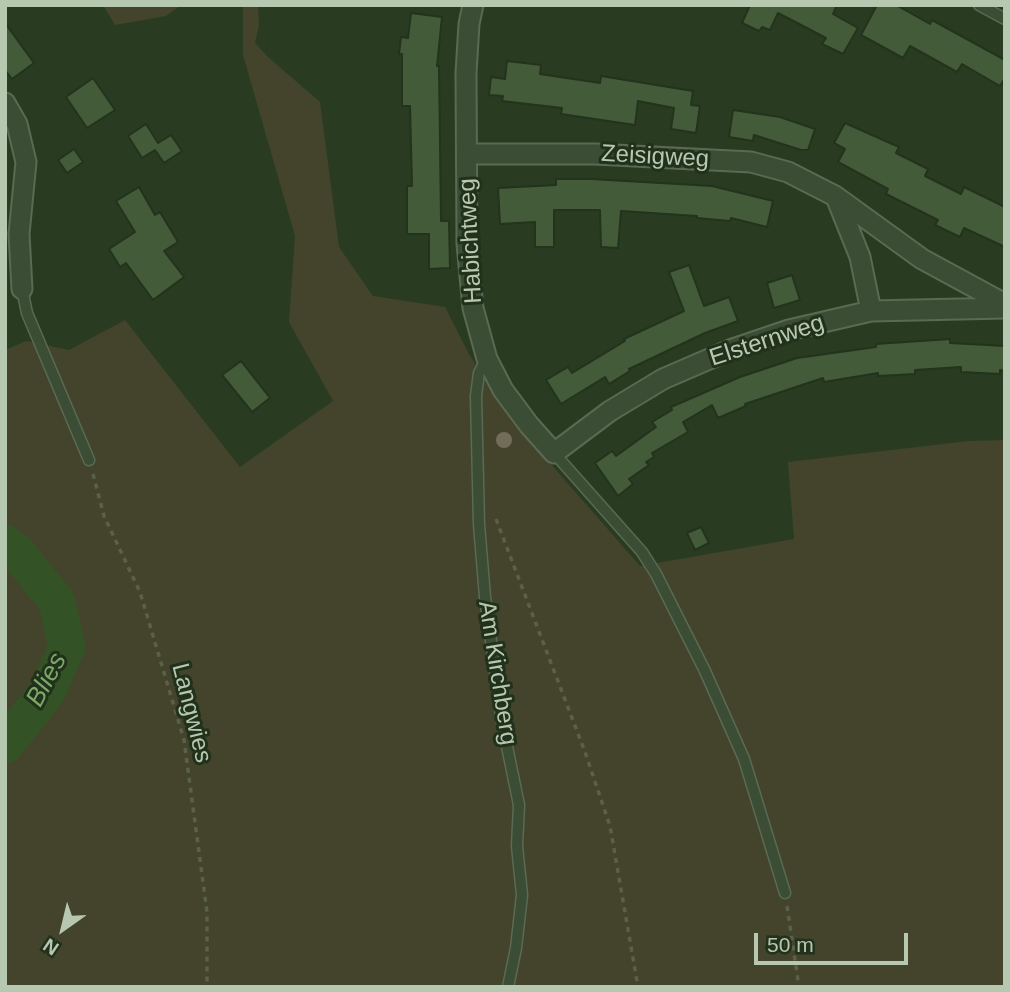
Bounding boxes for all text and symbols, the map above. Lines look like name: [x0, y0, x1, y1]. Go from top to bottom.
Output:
street label: Zeisigweg: [600, 140, 710, 174]
street label: Habichtweg: [453, 178, 489, 304]
street label: Elsternweg: [706, 309, 828, 373]
street label: Am Kirchberg: [471, 599, 523, 747]
water label: Blies: [20, 648, 74, 712]
street label: Langwies: [165, 660, 217, 766]
north arrow: [28, 894, 98, 964]
scale bar: [758, 918, 912, 962]
text: 50 m: [767, 933, 814, 956]
text: N: [39, 934, 63, 959]

